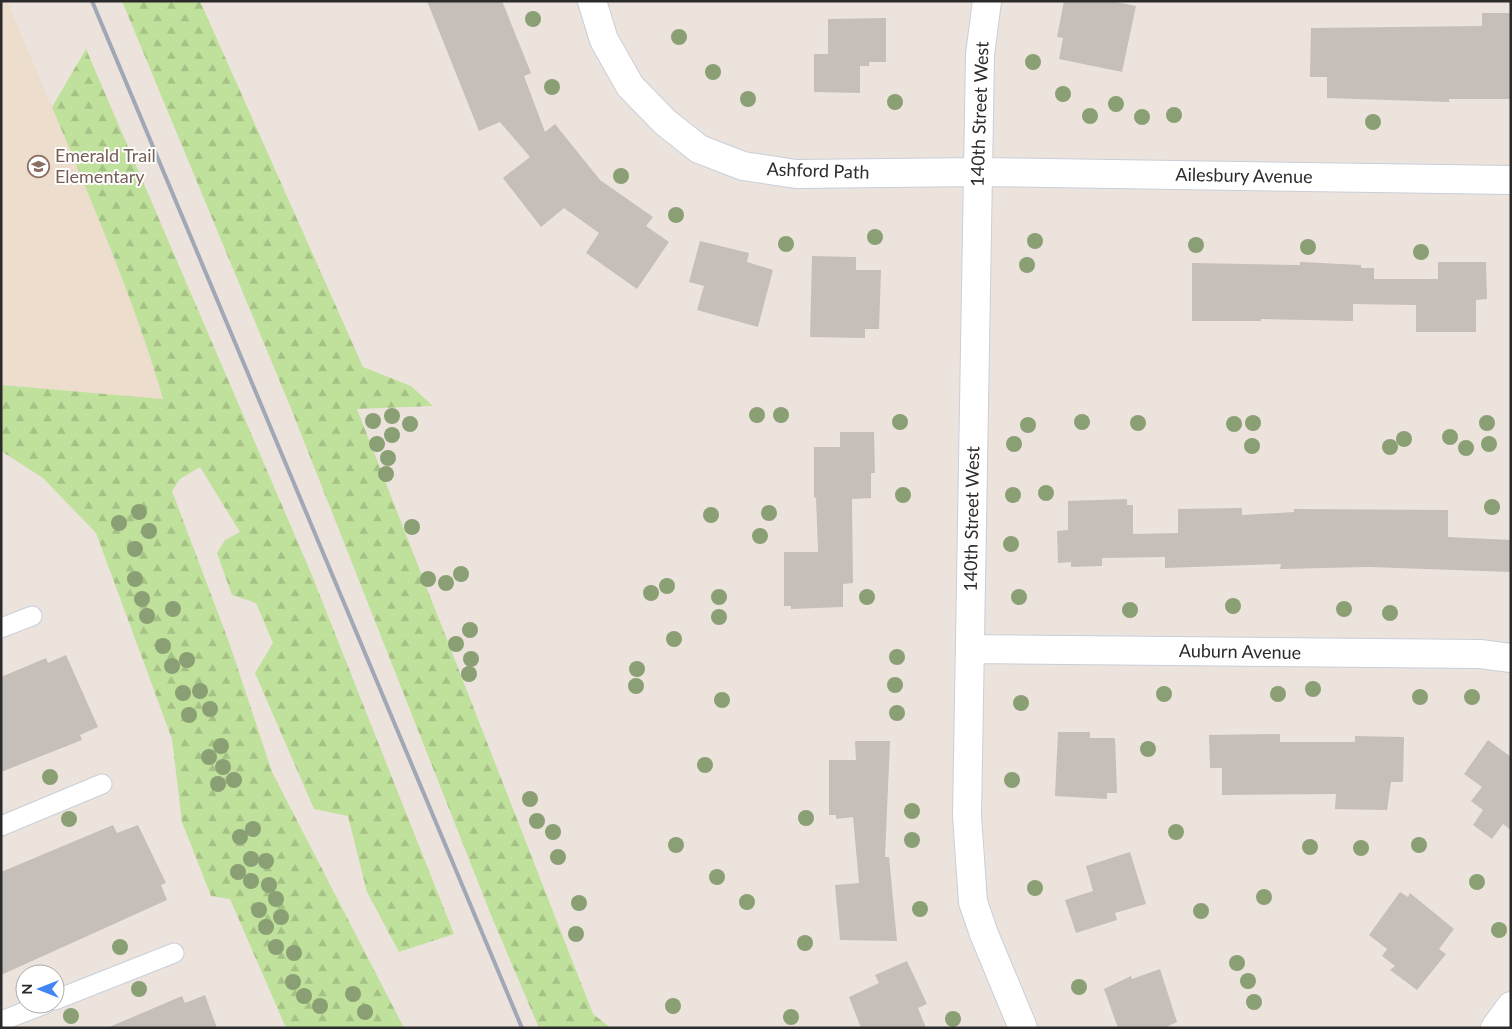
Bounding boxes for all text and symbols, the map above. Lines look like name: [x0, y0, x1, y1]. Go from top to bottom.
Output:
street label: 140th Street West: [965, 40, 993, 187]
place label: Emerald Trail Elementary: [55, 144, 156, 187]
school or university icon: Emerald Trail Elementary: [27, 154, 51, 178]
street label: Ashford Path: [766, 157, 870, 183]
street label: Ailesbury Avenue: [1175, 163, 1313, 187]
street label: 140th Street West: [959, 445, 983, 592]
street label: Auburn Avenue: [1179, 639, 1301, 663]
north arrow: [15, 964, 65, 1014]
text: N: [18, 984, 35, 994]

